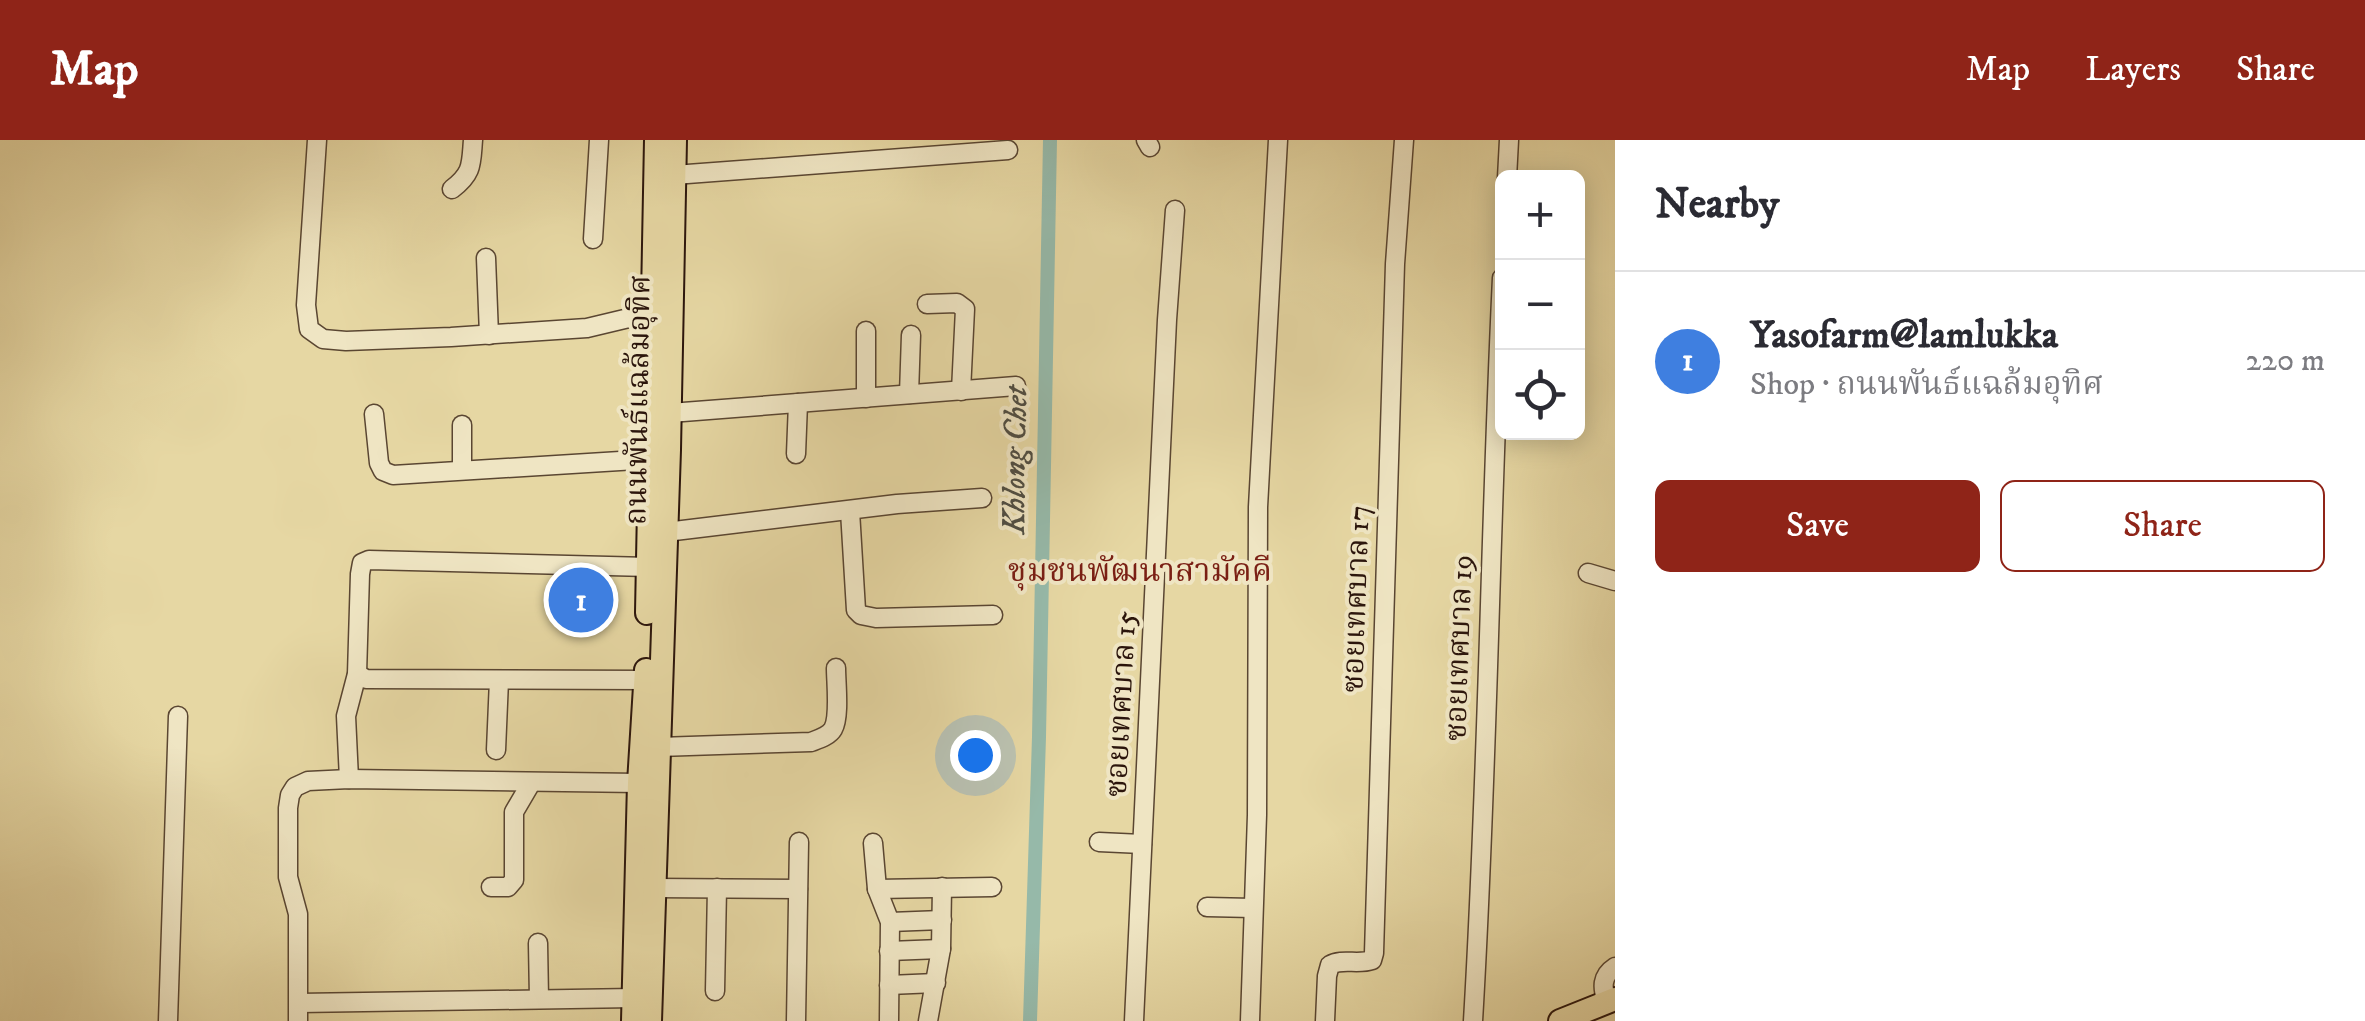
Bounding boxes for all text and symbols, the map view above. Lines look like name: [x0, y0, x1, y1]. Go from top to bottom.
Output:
text: Map: [50, 40, 138, 100]
text: Map: [1966, 48, 2030, 92]
text: Layers: [2085, 48, 2181, 92]
text: Share: [2236, 48, 2315, 92]
map controls: [1495, 170, 1585, 440]
button: +: [1495, 170, 1585, 260]
text: Nearby: [1655, 179, 1779, 231]
button: −: [1495, 260, 1585, 350]
street label: ถนนพันธ์แฉล้มอุทิศ: [618, 275, 660, 525]
text: Yasofarm@lamlukka: [1750, 312, 2058, 360]
text: 1: [1682, 341, 1693, 381]
text: 220 m: [2245, 341, 2325, 381]
button: locate: [1495, 350, 1585, 440]
text: Shop · ถนนพันธ์แฉล้มอุทิศ: [1750, 365, 2103, 405]
water label: Khlong Chet: [995, 383, 1037, 535]
button: Save: [1655, 480, 1980, 572]
button: Share: [2000, 480, 2325, 572]
street label: ซอยเทศบาล 17: [1335, 505, 1379, 693]
district label: ชุมชนพัฒนาสามัคคี: [1008, 552, 1272, 592]
street label: ซอยเทศบาล 19: [1438, 554, 1482, 742]
pin: 1: [548, 562, 614, 638]
street label: ซอยเทศบาล 15: [1099, 610, 1145, 798]
your location: [950, 730, 1001, 781]

